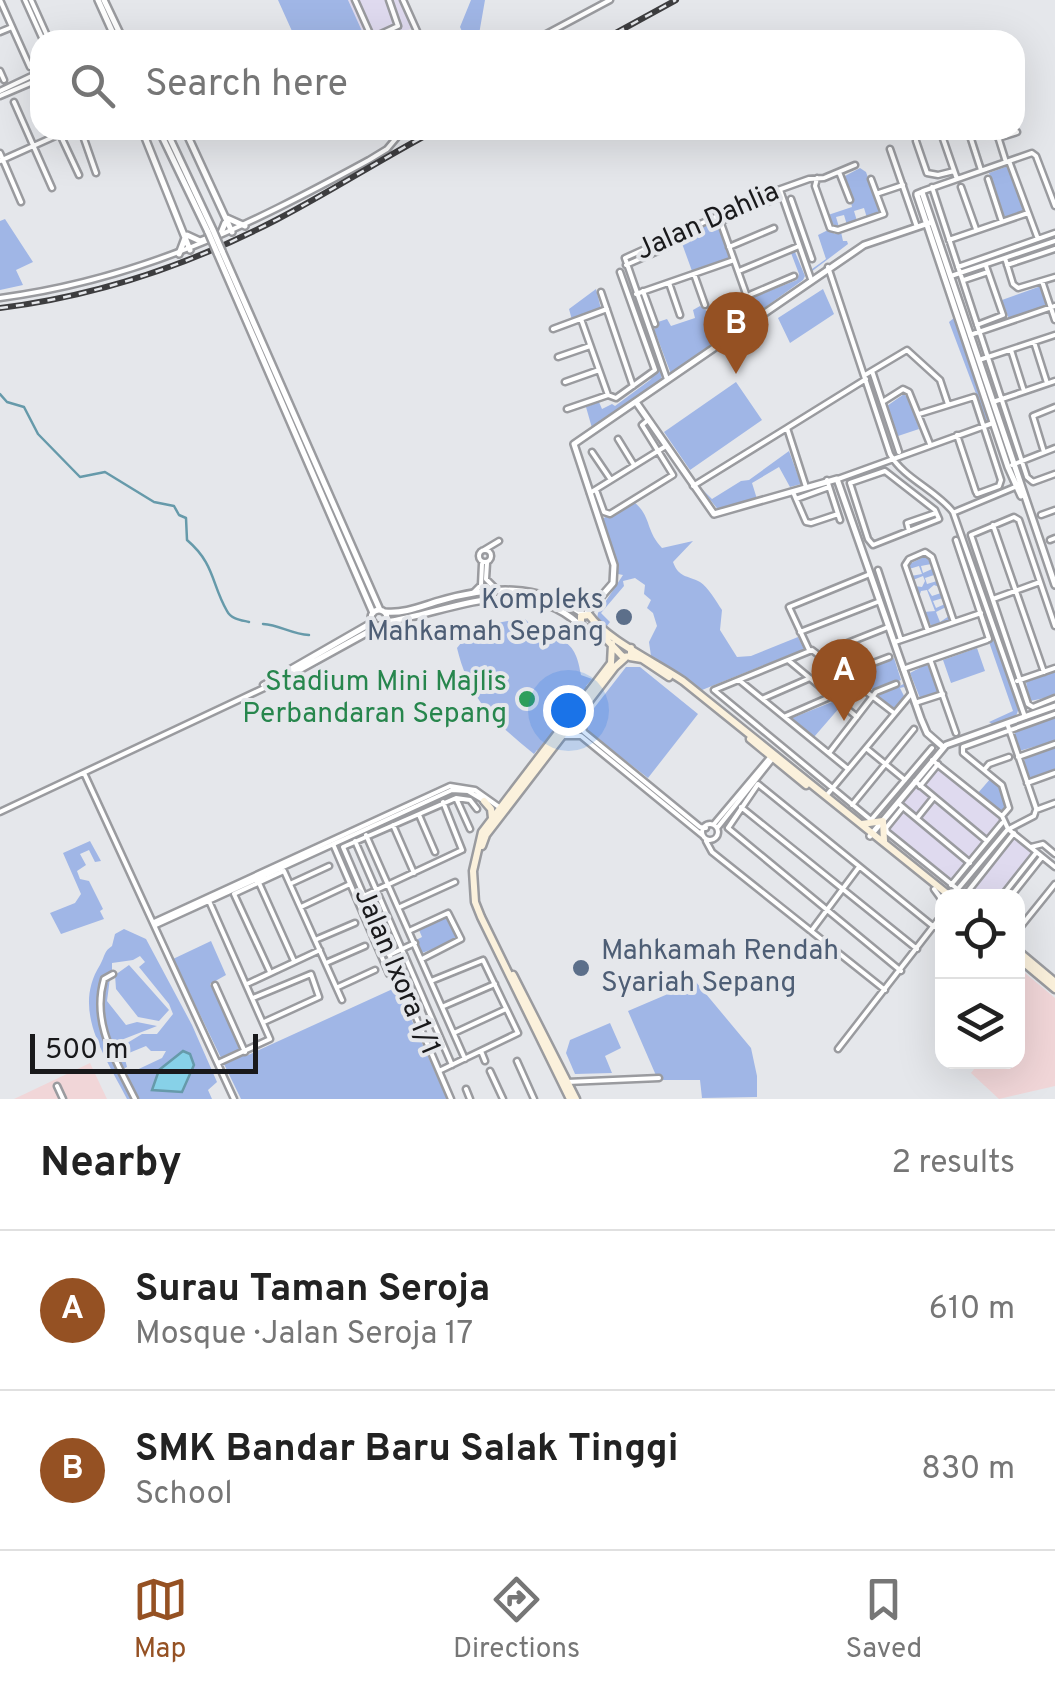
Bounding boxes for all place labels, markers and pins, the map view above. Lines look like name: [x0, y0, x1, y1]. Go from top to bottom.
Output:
pin: B: [704, 292, 768, 374]
place label: Kompleks Mahkamah Sepang: [367, 583, 604, 651]
marker: Kompleks Mahkamah Sepang: [613, 606, 635, 628]
pin: A: [812, 638, 876, 721]
place label: Stadium Mini Majlis Perbandaran Sepang: [242, 665, 507, 733]
marker: Stadium Mini Majlis Perbandaran Sepang: [516, 688, 538, 710]
place label: Mahkamah Rendah Syariah Sepang: [601, 934, 839, 1002]
marker: Mahkamah Rendah Syariah Sepang: [570, 957, 592, 979]

